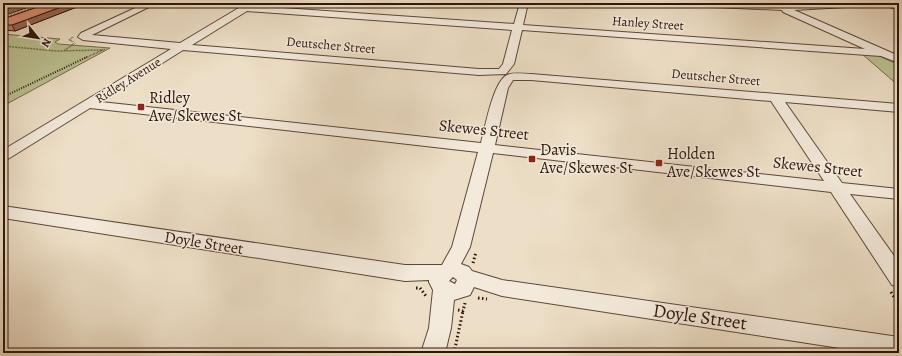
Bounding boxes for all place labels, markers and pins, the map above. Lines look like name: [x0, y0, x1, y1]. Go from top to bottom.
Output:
place label: Ridley Ave/Skewes St: [148, 87, 242, 127]
marker: Ridley Ave/Skewes St: [136, 102, 146, 112]
place label: Davis Ave/Skewes St: [539, 139, 633, 179]
place label: Holden Ave/Skewes St: [666, 143, 760, 183]
marker: Davis Ave/Skewes St: [527, 154, 537, 164]
marker: Holden Ave/Skewes St: [654, 158, 664, 168]

